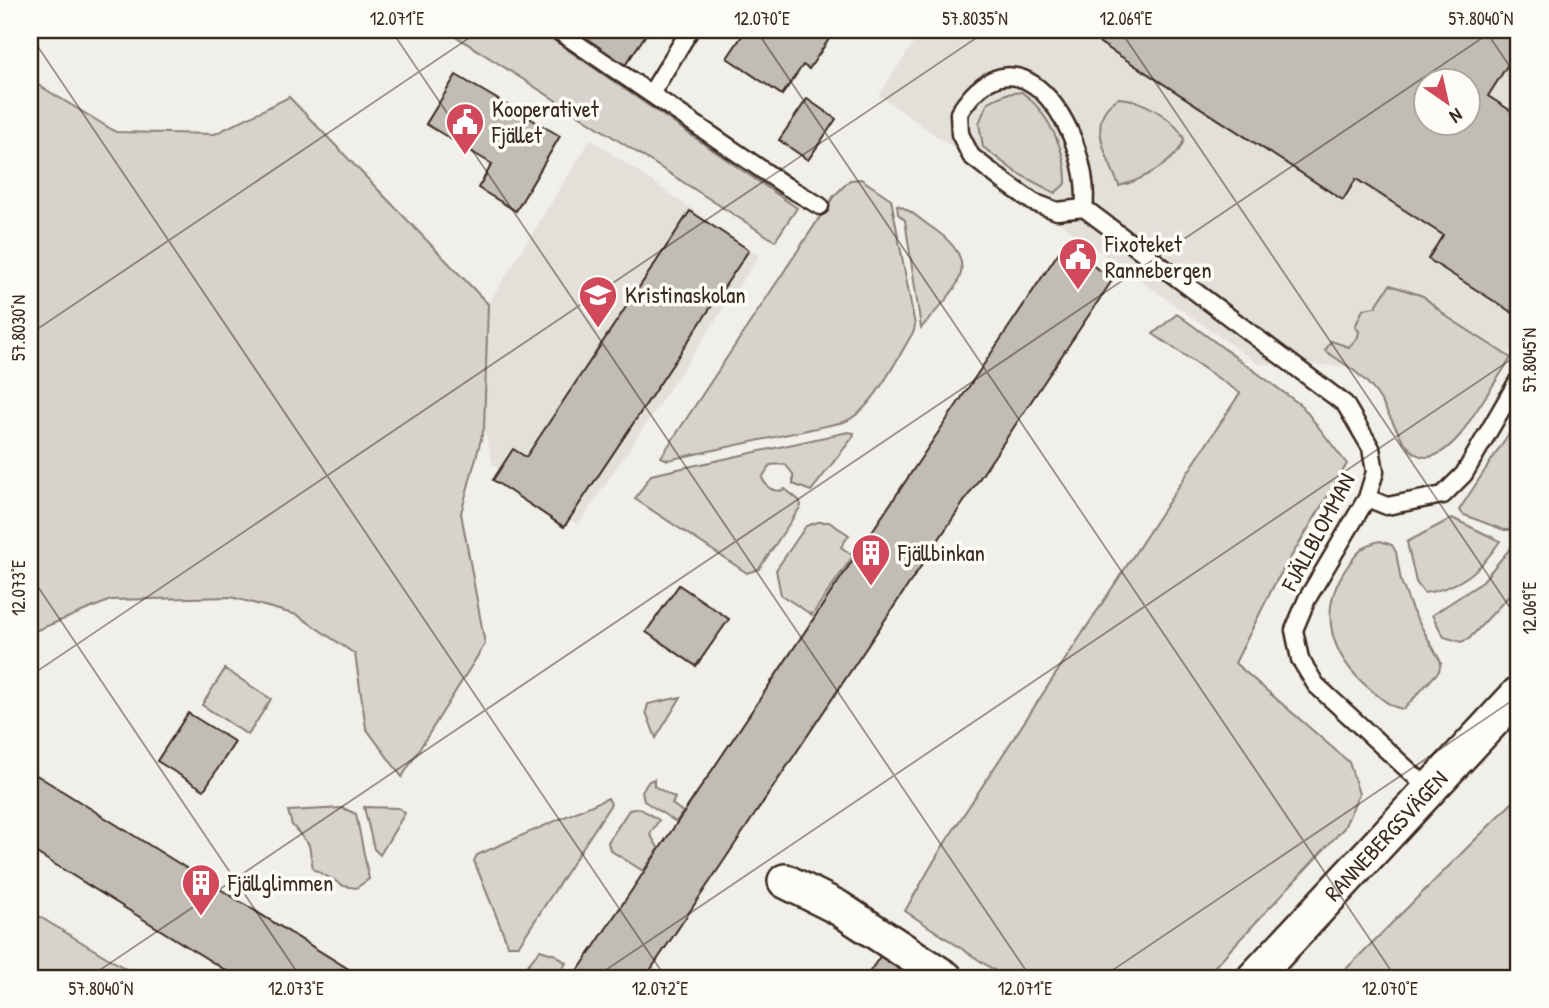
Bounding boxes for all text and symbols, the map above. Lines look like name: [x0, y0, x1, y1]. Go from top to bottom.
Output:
text: 12.071°E: [370, 6, 424, 31]
text: 12.070°E: [734, 6, 790, 31]
text: 57.8035°N: [942, 6, 1008, 31]
text: 12.069°E: [1100, 6, 1152, 31]
text: 57.8040°N: [1449, 6, 1513, 31]
north arrow: [1412, 66, 1482, 136]
place label: Kooperativet Fjället: [491, 93, 600, 150]
public building icon: Kooperativet Fjället: [444, 101, 486, 156]
text: N: [1445, 102, 1468, 130]
place label: Fixoteket Rannebergen: [1104, 228, 1212, 285]
public building icon: Fixoteket Rannebergen: [1057, 236, 1099, 291]
school or university icon: Kristinaskolan: [577, 274, 619, 329]
place label: Kristinaskolan: [625, 279, 746, 310]
text: 57.8030°N: [6, 295, 31, 361]
text: 57.8045°N: [1517, 328, 1542, 392]
street label: FJÄLLBLOMMAN: [1273, 467, 1362, 597]
building icon: Fjällbinkan: [850, 532, 892, 587]
place label: Fjällbinkan: [897, 537, 985, 568]
text: 12.073°E: [6, 560, 31, 616]
text: 12.069°E: [1517, 582, 1542, 634]
street label: RANNEBERGSVÄGEN: [1317, 764, 1454, 908]
building icon: Fjällglimmen: [180, 862, 222, 917]
place label: Fjällglimmen: [227, 867, 333, 898]
text: 57.8040°N: [69, 976, 133, 1001]
text: 12.073°E: [268, 976, 324, 1001]
text: 12.072°E: [632, 976, 688, 1001]
text: 12.071°E: [998, 976, 1052, 1001]
text: 12.070°E: [1362, 976, 1418, 1001]

